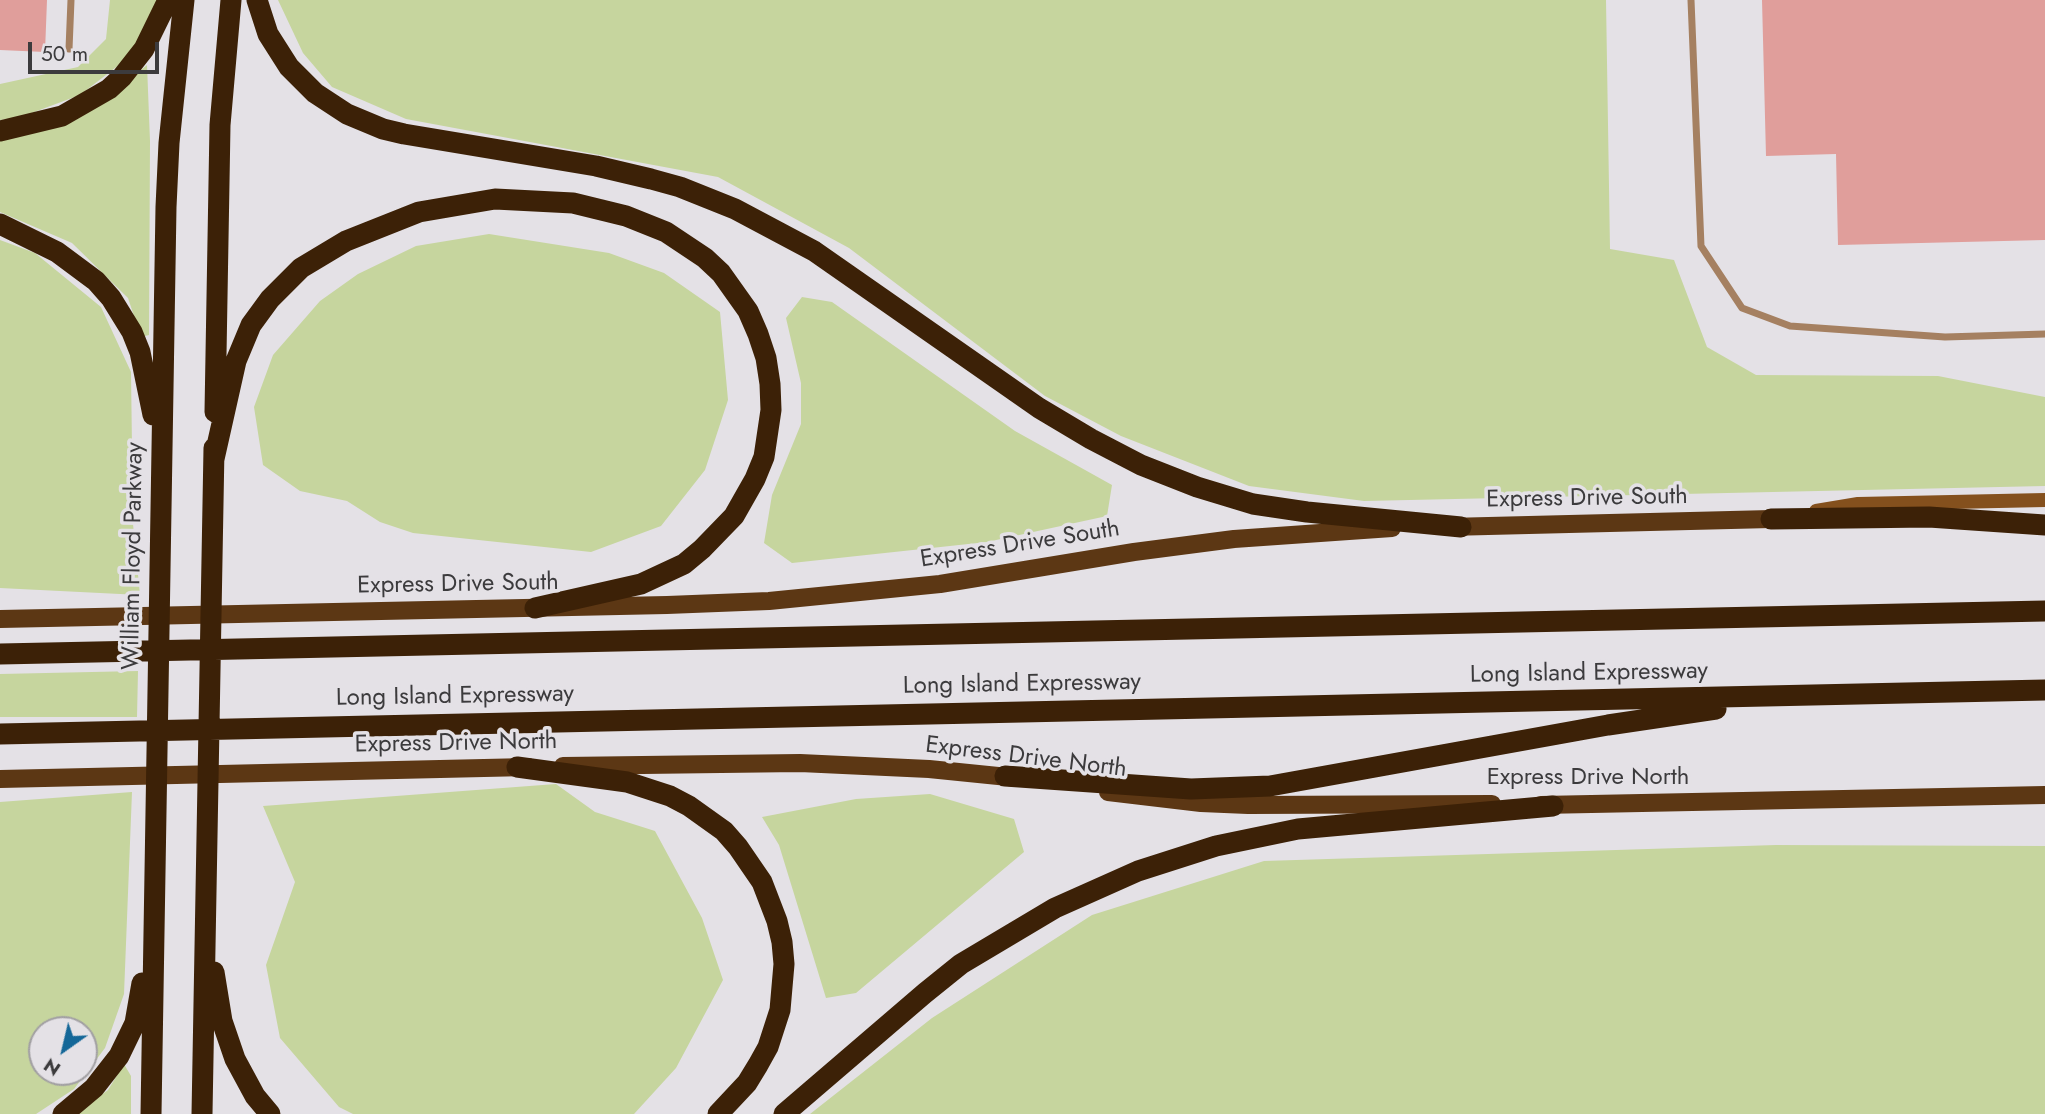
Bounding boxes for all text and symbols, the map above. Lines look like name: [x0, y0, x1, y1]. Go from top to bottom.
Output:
scale bar: [32, 28, 163, 72]
text: 50 m: [41, 39, 88, 69]
street label: William Floyd Parkway: [118, 442, 150, 670]
street label: Express Drive South: [1486, 483, 1688, 515]
street label: Express Drive South: [918, 515, 1122, 575]
street label: Express Drive South: [357, 569, 559, 601]
street label: Long Island Expressway: [1470, 658, 1708, 690]
street label: Long Island Expressway: [903, 669, 1141, 701]
street label: Long Island Expressway: [336, 681, 574, 713]
street label: Express Drive North: [354, 728, 558, 760]
street label: Express Drive North: [924, 731, 1128, 785]
street label: Express Drive North: [1487, 764, 1689, 792]
north arrow: [28, 1016, 98, 1086]
text: N: [38, 1052, 66, 1083]

